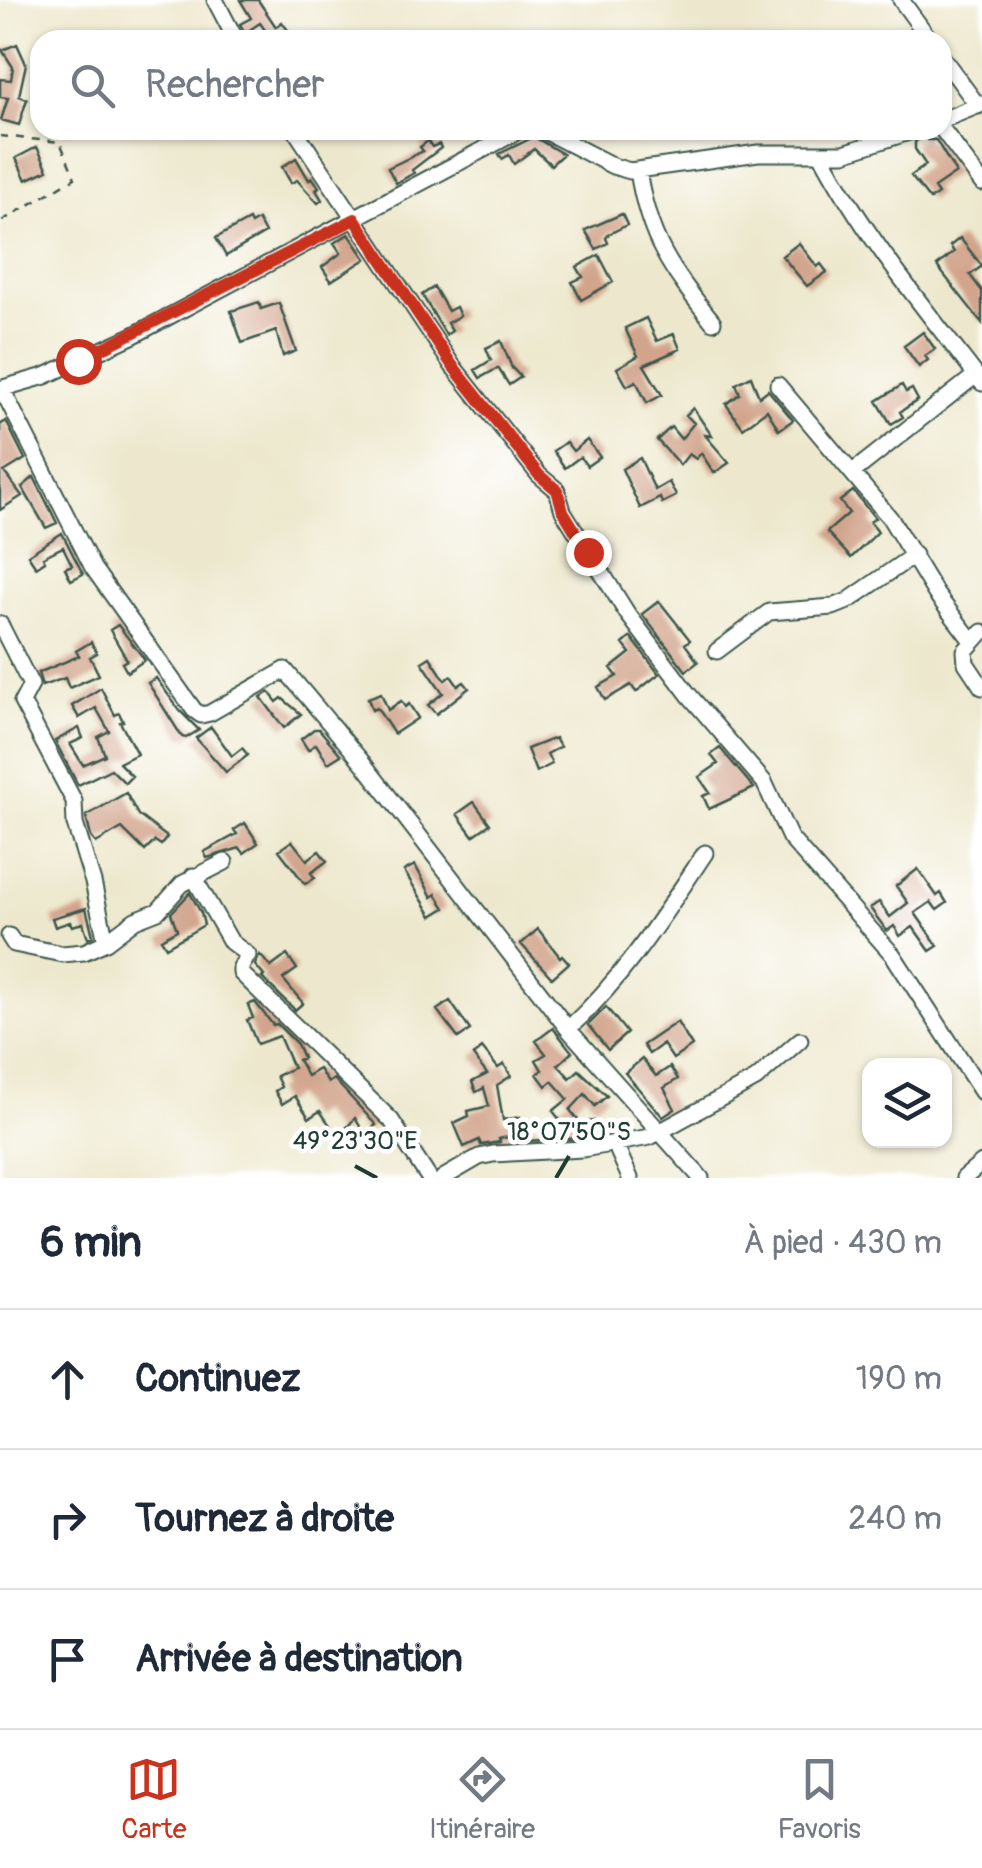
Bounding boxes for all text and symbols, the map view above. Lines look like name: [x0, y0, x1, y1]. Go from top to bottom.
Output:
search box: [30, 30, 952, 140]
icon: search: [65, 58, 120, 113]
text: Rechercher: [145, 61, 325, 109]
route start: [56, 339, 102, 385]
route end: [566, 530, 612, 576]
map controls: [862, 1058, 952, 1148]
button: layers: [862, 1058, 952, 1148]
text: 18°07'50"S: [507, 1117, 631, 1148]
text: 49°23'30"E: [293, 1126, 417, 1157]
text: 6 min: [40, 1217, 142, 1269]
text: À pied · 430 m: [743, 1223, 942, 1263]
icon: ahead: [40, 1352, 95, 1407]
text: Continuez: [135, 1355, 300, 1403]
text: 190 m: [856, 1359, 942, 1399]
icon: right: [40, 1492, 95, 1547]
text: Tournez à droite: [135, 1495, 394, 1543]
text: 240 m: [848, 1499, 942, 1539]
icon: arrive: [40, 1632, 95, 1687]
text: Arrivée à destination: [135, 1635, 463, 1683]
tab: Carte: [121, 1752, 187, 1847]
tab: Itinéraire: [429, 1752, 535, 1847]
tab: Favoris: [777, 1752, 861, 1847]

